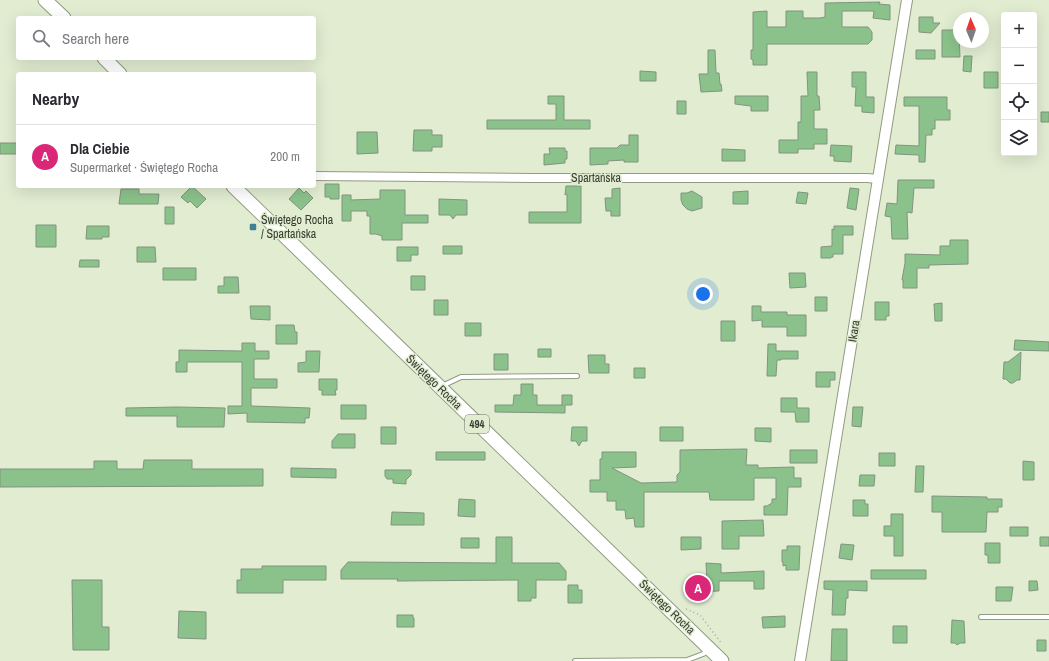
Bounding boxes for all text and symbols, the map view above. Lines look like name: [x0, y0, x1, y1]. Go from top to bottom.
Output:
north arrow: [953, 12, 989, 48]
map controls: [1001, 12, 1037, 156]
button: +: [1001, 12, 1037, 48]
search box: [16, 16, 316, 60]
icon: search: [30, 27, 52, 49]
text: Search here: [62, 28, 129, 49]
button: −: [1001, 48, 1037, 84]
button: locate: [1001, 84, 1037, 120]
text: Nearby: [32, 87, 79, 110]
button: layers: [1001, 120, 1037, 156]
text: Dla Ciebie: [70, 138, 129, 159]
text: A: [41, 148, 49, 165]
text: 200 m: [270, 148, 300, 165]
text: Supermarket · Świętego Rocha: [70, 159, 218, 176]
street label: Spartańska: [571, 170, 621, 186]
place label: Świętego Rocha / Spartańska: [261, 212, 334, 242]
marker: Świętego Rocha / Spartańska: [248, 222, 258, 232]
your location: [693, 284, 713, 304]
street label: Ikara: [844, 318, 864, 343]
street label: Świętego Rocha: [402, 351, 466, 413]
road number: 494: [465, 415, 489, 433]
pin: A: [685, 573, 711, 603]
street label: Świętego Rocha: [635, 576, 699, 638]

